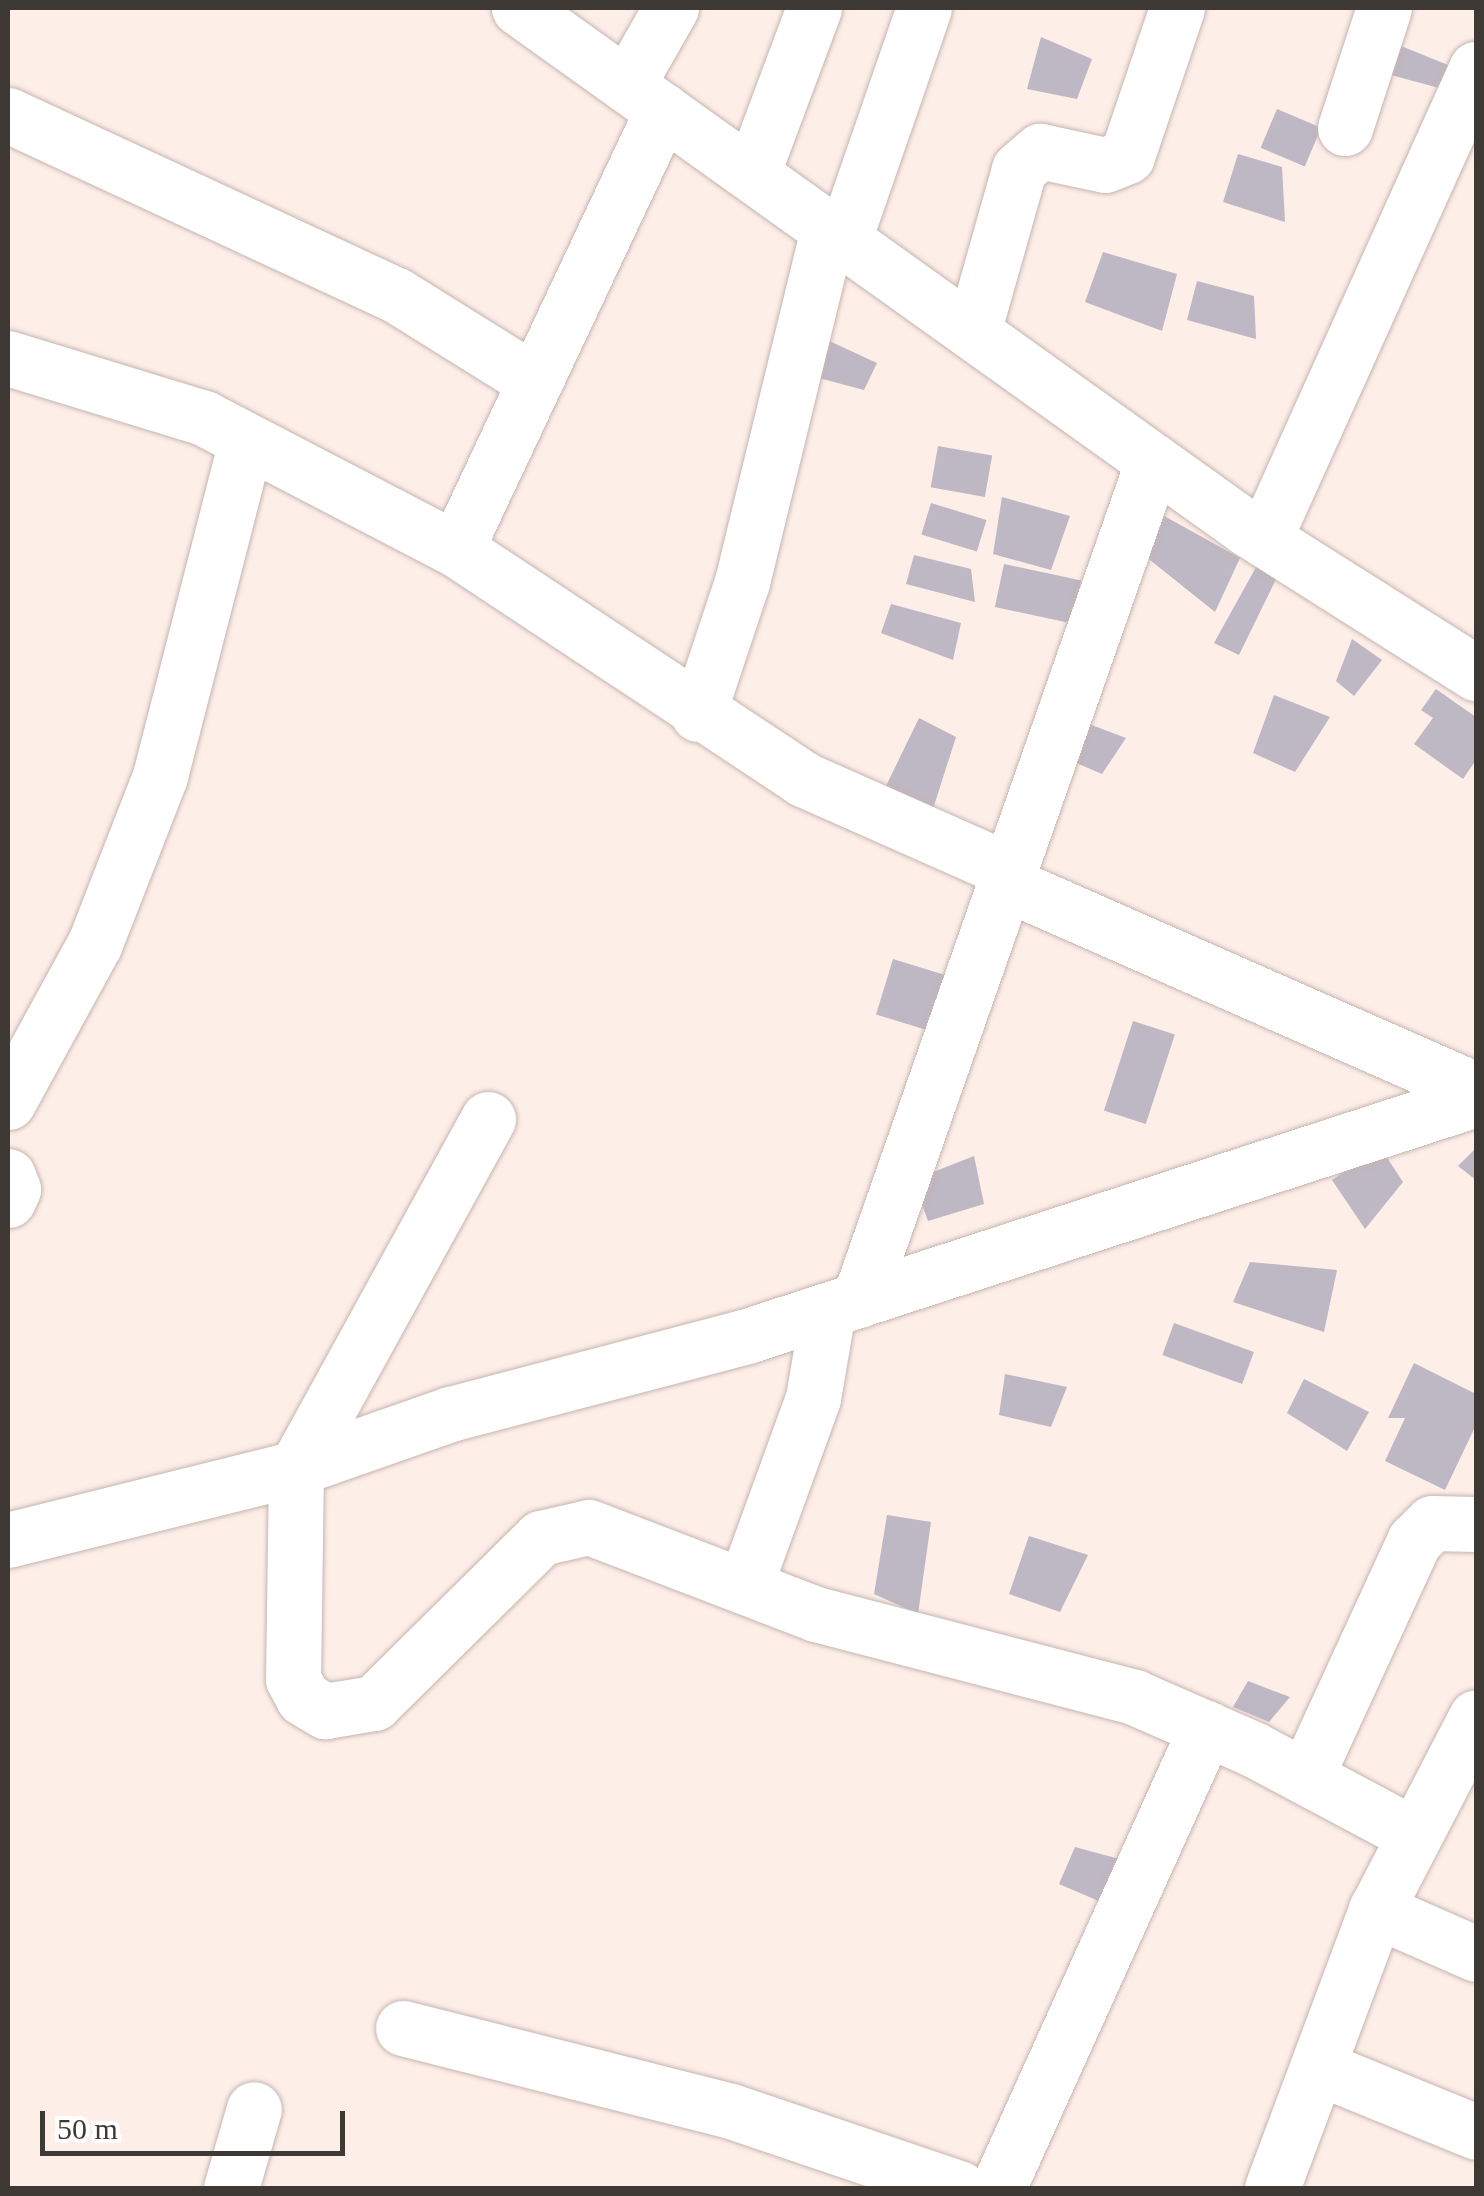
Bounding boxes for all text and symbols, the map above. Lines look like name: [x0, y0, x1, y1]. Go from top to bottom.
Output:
scale bar: [45, 2091, 350, 2153]
text: 50 m: [57, 2112, 118, 2145]

